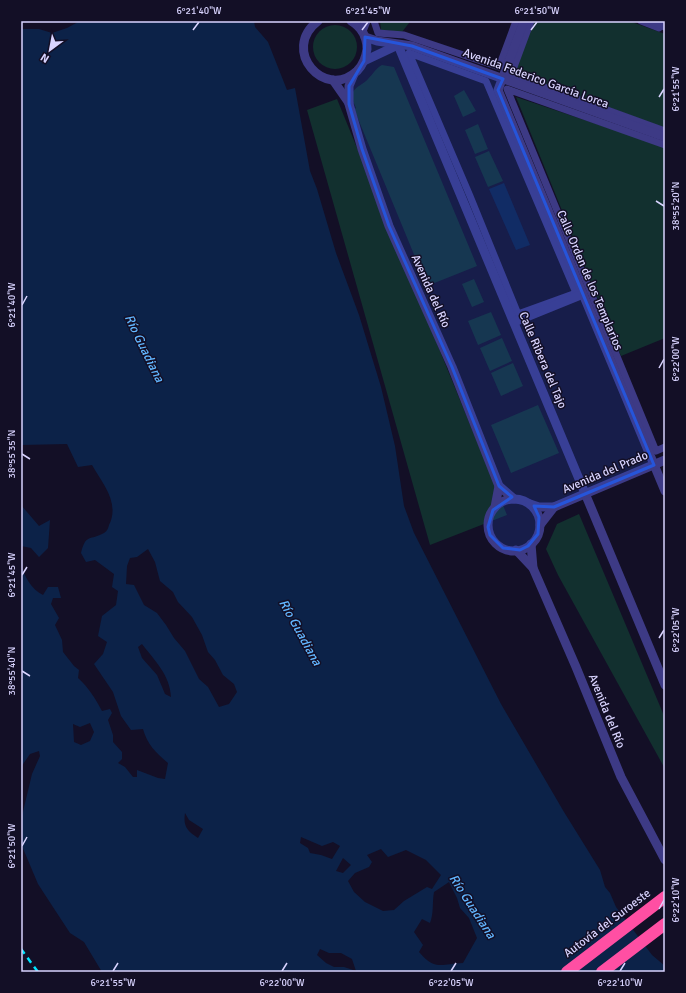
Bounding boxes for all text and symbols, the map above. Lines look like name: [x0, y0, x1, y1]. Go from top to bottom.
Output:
text: 6°21'40"W: [176, 5, 222, 17]
text: 6°21'45"W: [345, 5, 391, 17]
text: 6°21'50"W: [514, 5, 560, 17]
north arrow: [30, 30, 70, 70]
street label: Avenida Federico García Lorca: [461, 45, 611, 112]
text: N: [38, 51, 52, 66]
text: 6°21'55"W: [670, 66, 682, 112]
text: 38°55'20"N: [670, 182, 682, 230]
street label: Calle Orden de los Templarios: [553, 208, 626, 353]
street label: Avenida del Río: [408, 252, 453, 330]
text: 6°21'40"W: [6, 282, 18, 328]
street label: Calle Ribera del Tajo: [515, 309, 570, 411]
water label: Río Guadiana: [121, 312, 168, 385]
text: 6°22'00"W: [670, 336, 682, 382]
text: 38°55'35"N: [6, 430, 18, 478]
street label: Avenida del Prado: [560, 448, 650, 497]
text: 6°21'45"W: [6, 552, 18, 598]
water label: Río Guadiana: [275, 596, 325, 669]
text: 6°22'05"W: [670, 607, 682, 653]
text: 38°55'40"N: [6, 647, 18, 695]
street label: Avenida del Río: [585, 672, 628, 750]
text: 6°21'50"W: [6, 823, 18, 869]
water label: Río Guadiana: [445, 871, 499, 942]
text: 6°22'10"W: [670, 877, 682, 923]
street label: Autovía del Suroeste: [561, 886, 654, 961]
text: 6°21'55"W: [90, 977, 136, 989]
text: 6°22'00"W: [259, 977, 305, 989]
text: 6°22'05"W: [428, 977, 474, 989]
text: 6°22'10"W: [597, 977, 643, 989]

